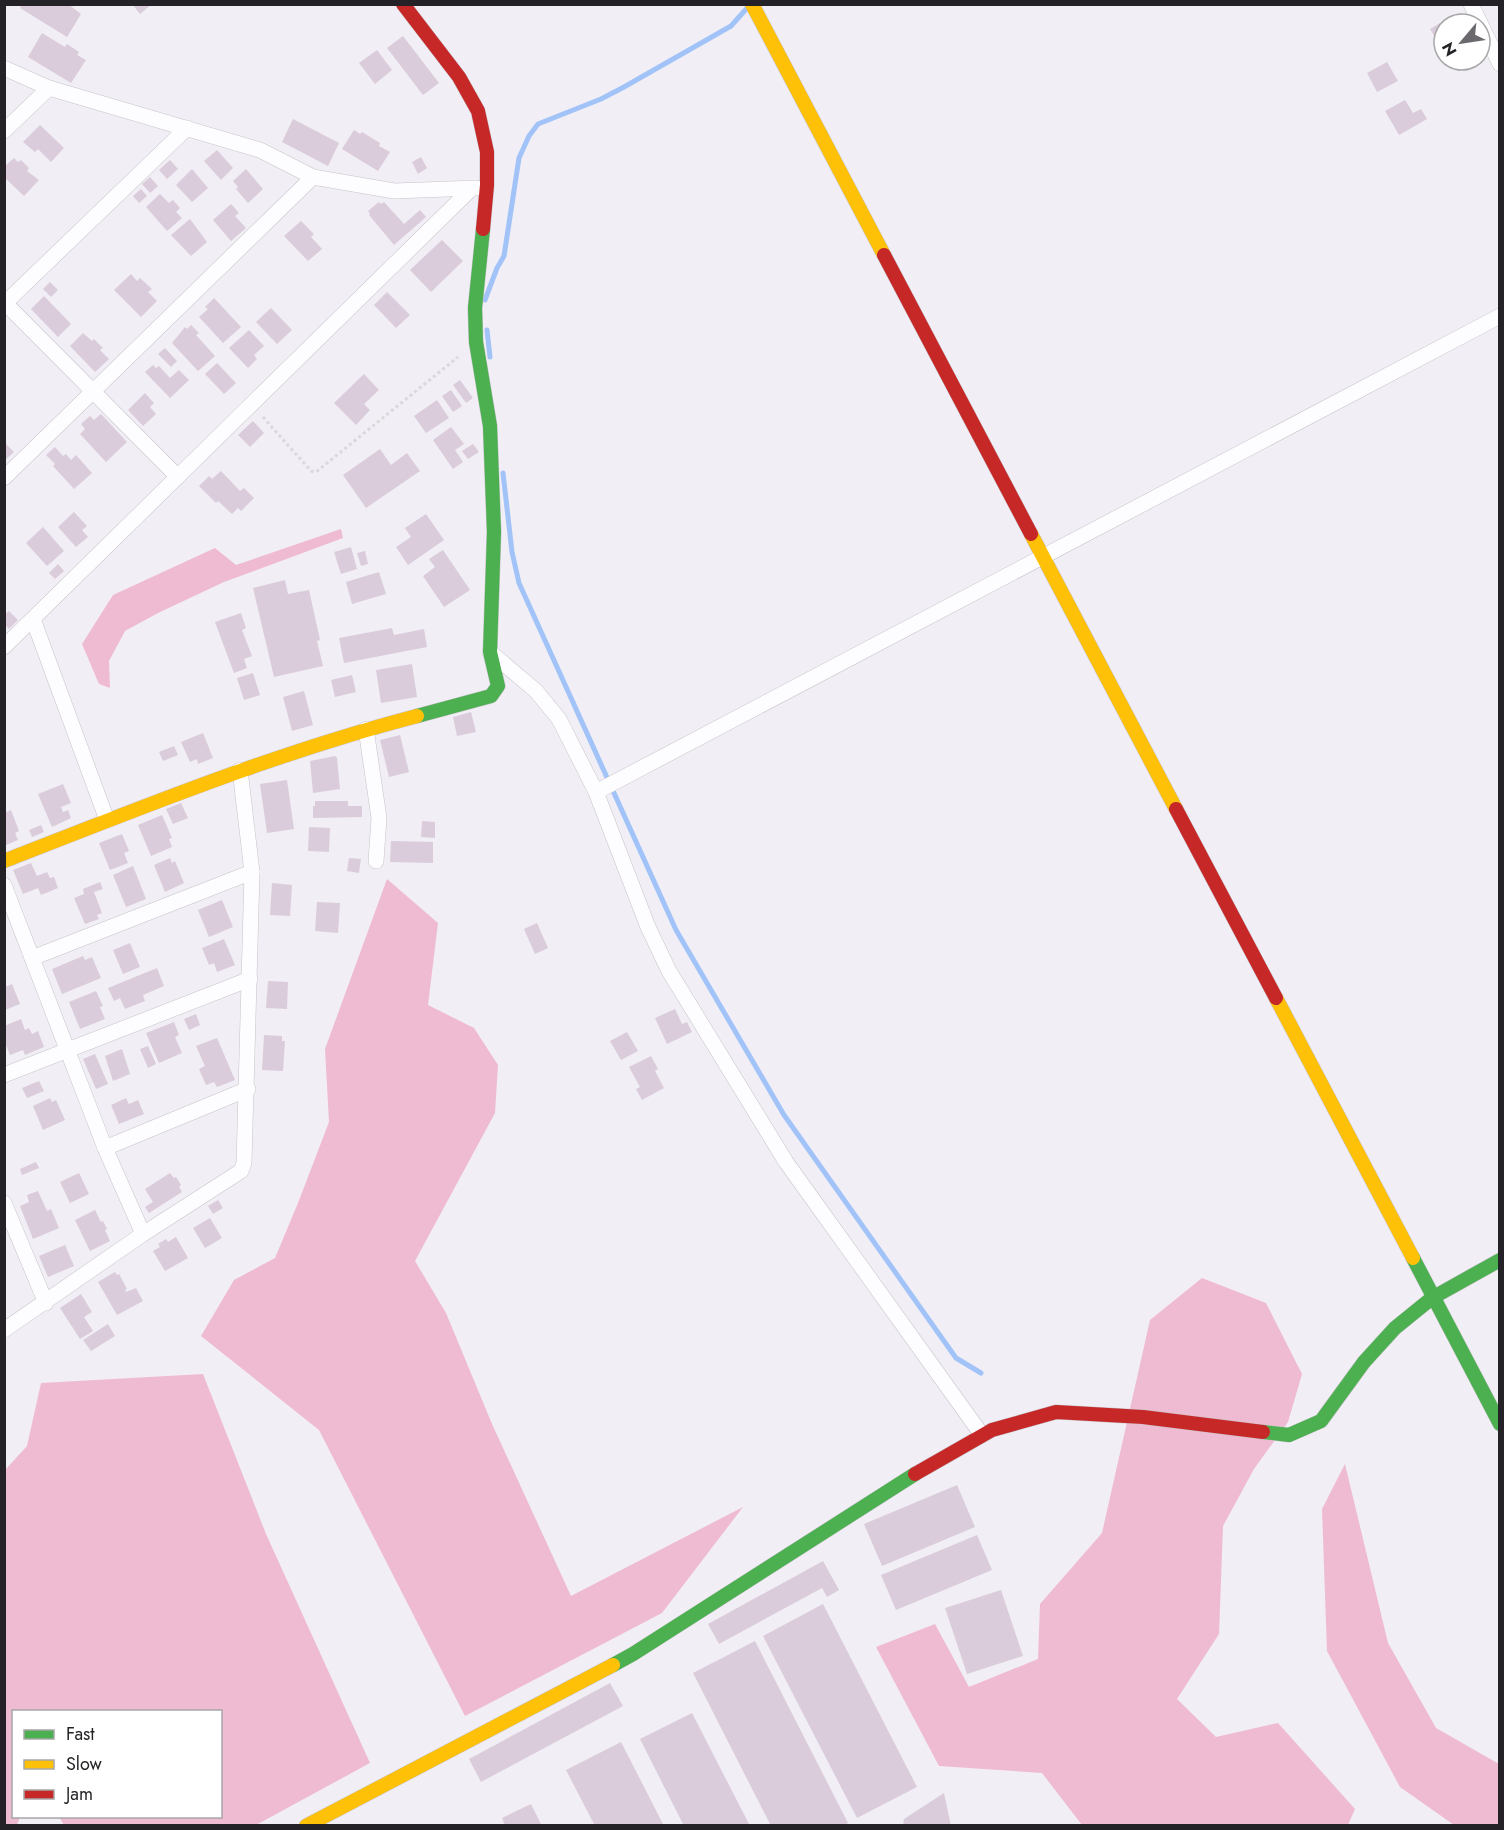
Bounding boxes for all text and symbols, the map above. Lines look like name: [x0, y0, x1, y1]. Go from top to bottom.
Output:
north arrow: [1432, 12, 1492, 72]
text: N: [1436, 38, 1462, 60]
legend: [12, 1710, 222, 1818]
text: Fast: [66, 1721, 95, 1747]
text: Slow: [66, 1751, 103, 1777]
text: Jam: [64, 1781, 93, 1807]

